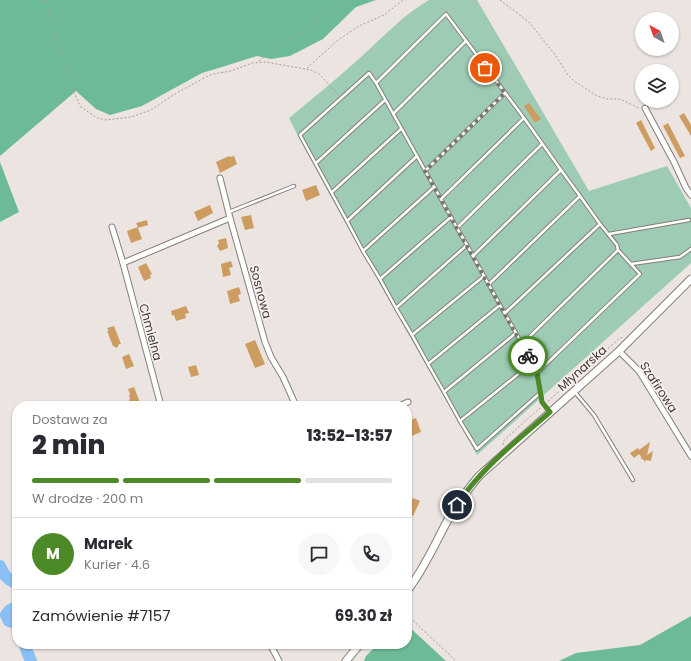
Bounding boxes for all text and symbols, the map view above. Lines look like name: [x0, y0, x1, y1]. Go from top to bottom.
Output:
north arrow: [635, 12, 679, 56]
map controls: [635, 12, 679, 108]
pin: [468, 51, 502, 85]
icon: bag: [474, 57, 496, 79]
button: layers: [635, 64, 679, 108]
street label: Sosnowa: [246, 264, 276, 320]
street label: Chmielna: [135, 302, 167, 362]
courier: [508, 336, 548, 376]
street label: Młynarska: [554, 341, 610, 395]
icon: bike: [517, 345, 539, 367]
street label: Szafirowa: [636, 358, 682, 416]
text: Dostawa za: [32, 410, 107, 429]
text: 13:52–13:57: [307, 425, 392, 446]
text: 2 min: [32, 427, 105, 463]
pin: [440, 488, 474, 522]
text: W drodze · 200 m: [32, 489, 143, 508]
icon: home: [446, 494, 468, 516]
text: Marek: [84, 533, 133, 554]
button: chat: [298, 533, 340, 575]
button: phone: [350, 533, 392, 575]
text: M: [46, 543, 60, 564]
text: Kurier · 4.6: [84, 555, 150, 574]
text: Zamówienie #7157: [32, 605, 170, 626]
text: 69.30 zł: [335, 605, 392, 626]

